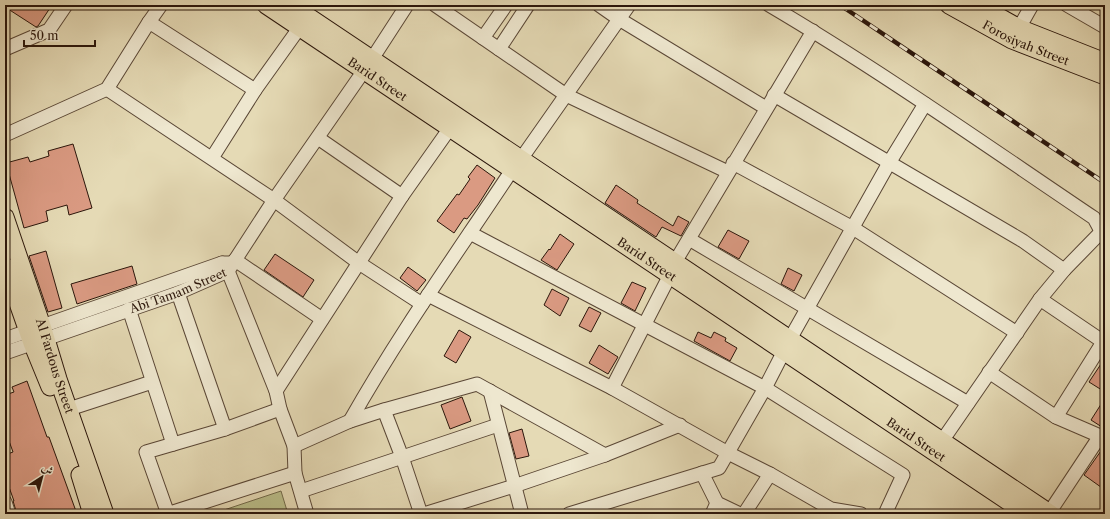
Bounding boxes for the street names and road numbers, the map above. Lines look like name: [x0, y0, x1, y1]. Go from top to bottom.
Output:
street label: Forosiyah Street: [980, 17, 1072, 69]
street label: Barid Street: [345, 54, 411, 105]
street label: Barid Street: [615, 234, 680, 285]
street label: Abi Tamam Street: [127, 264, 229, 317]
street label: Al Fardous Street: [33, 315, 78, 416]
street label: Barid Street: [884, 414, 949, 465]

